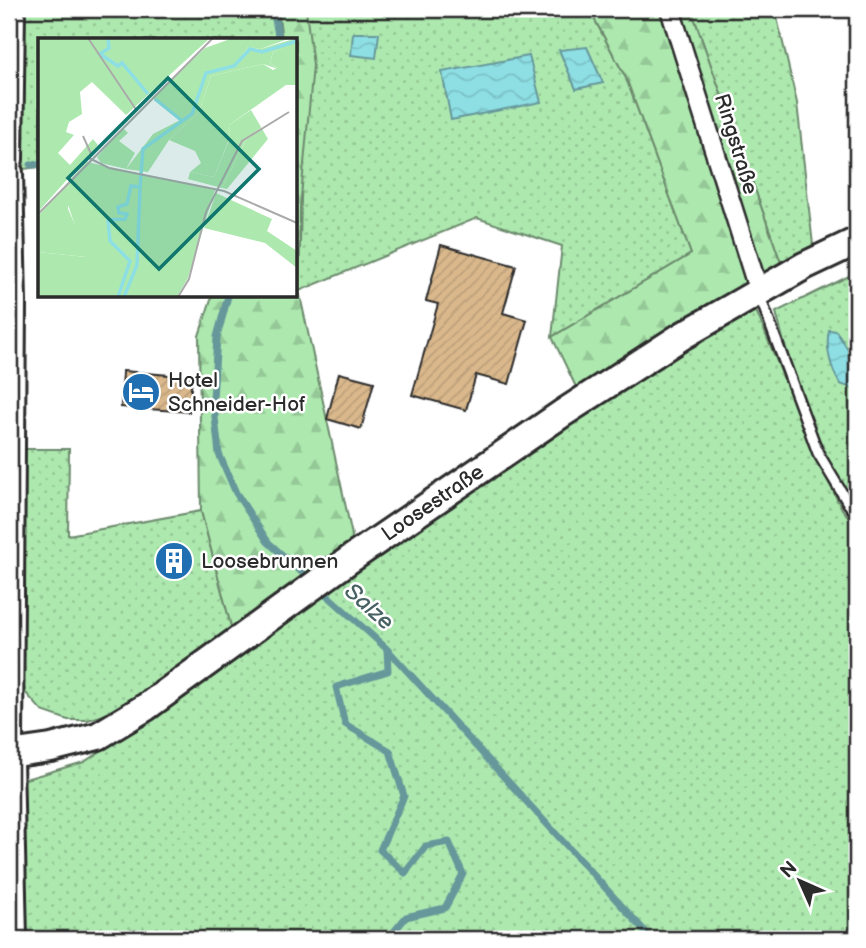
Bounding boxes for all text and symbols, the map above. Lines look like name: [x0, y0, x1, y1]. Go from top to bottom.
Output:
inset map: [38, 38, 298, 298]
street label: Ringstraße: [709, 91, 763, 197]
place label: Hotel Schneider-Hof: [168, 368, 306, 417]
hotel icon: Hotel Schneider-Hof: [120, 371, 162, 413]
street label: Loosestraße: [377, 459, 488, 546]
building icon: Loosebrunnen: [153, 540, 195, 582]
place label: Loosebrunnen: [201, 549, 338, 574]
water label: Salze: [338, 577, 400, 637]
north arrow: [764, 846, 834, 916]
text: N: [776, 857, 802, 883]

